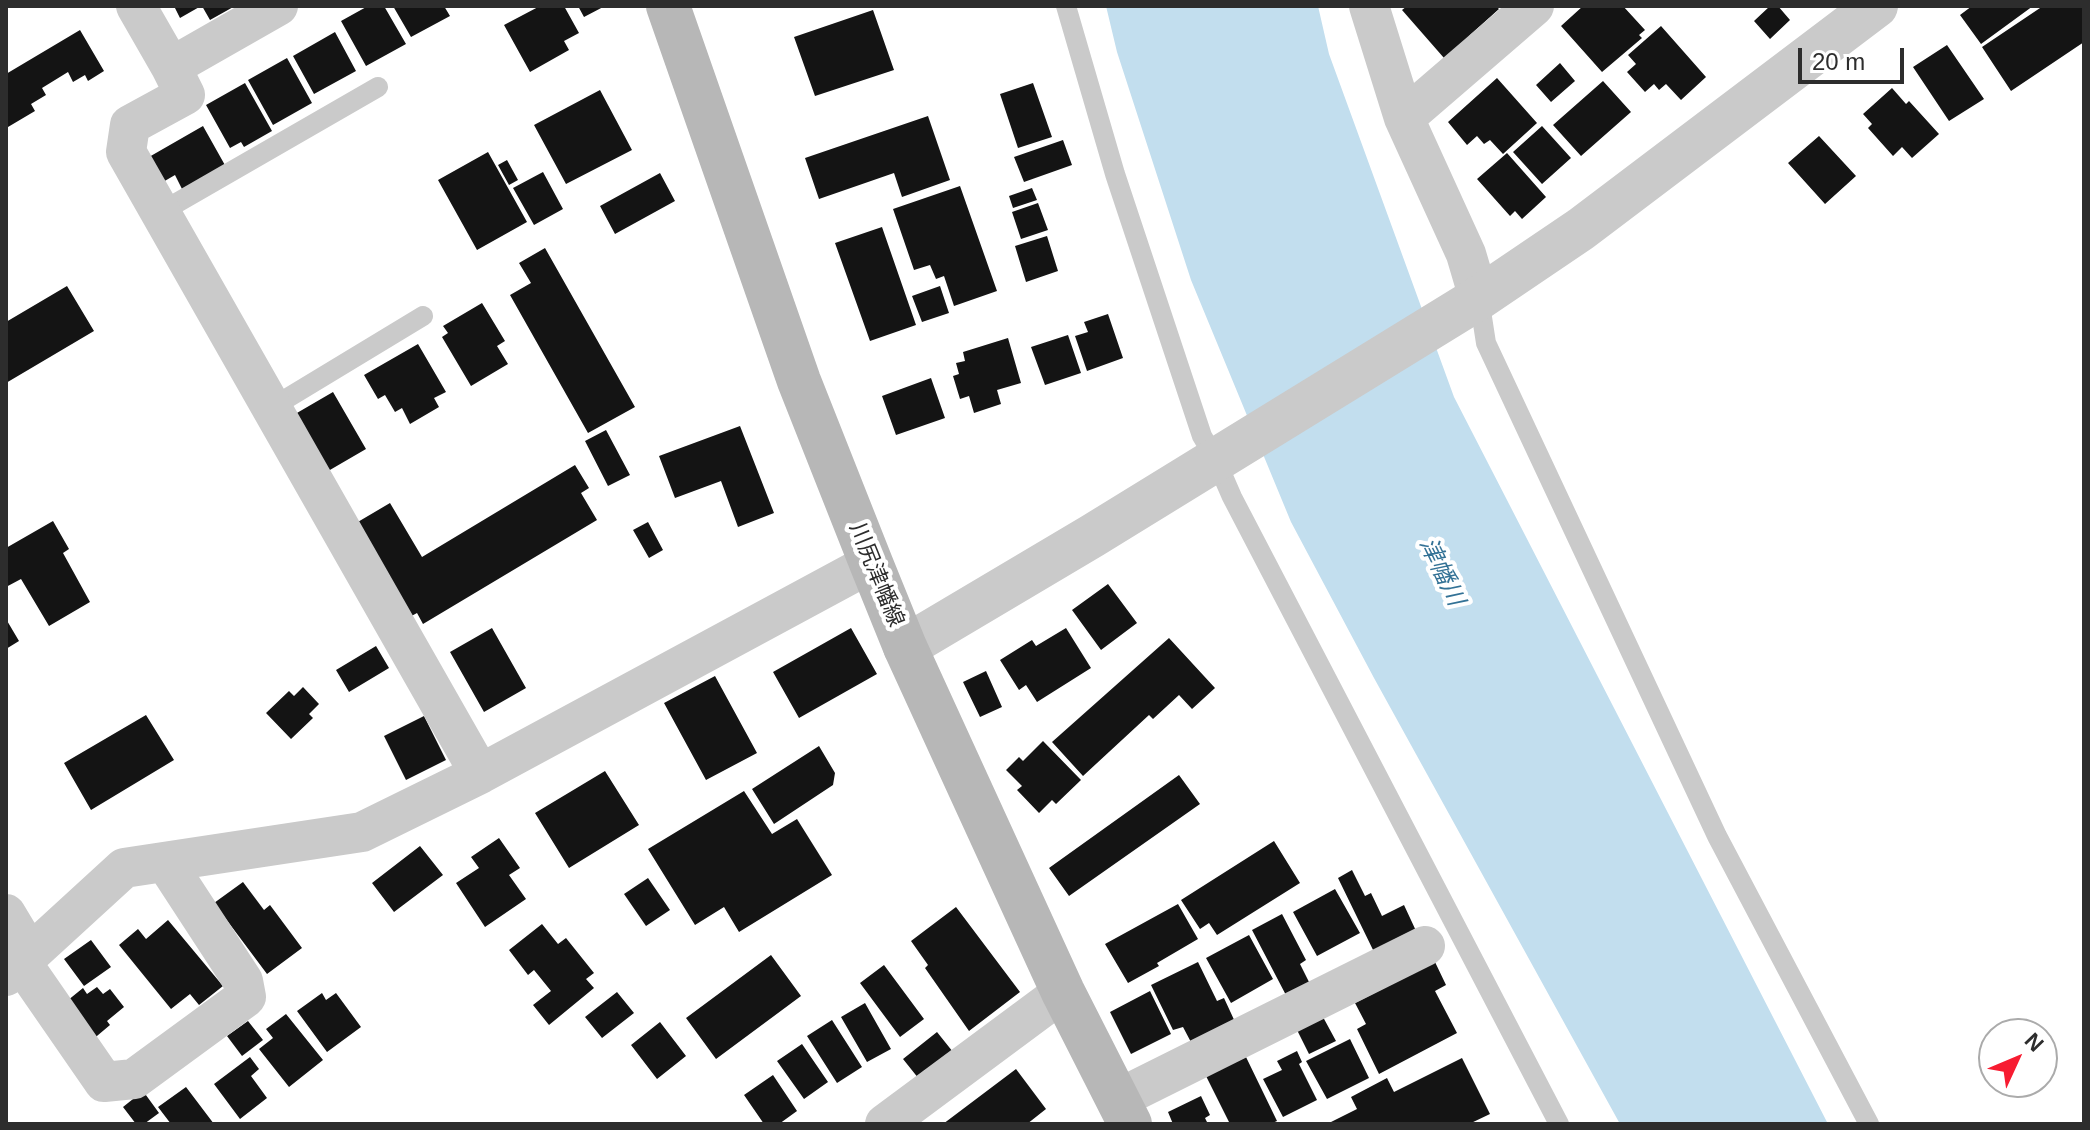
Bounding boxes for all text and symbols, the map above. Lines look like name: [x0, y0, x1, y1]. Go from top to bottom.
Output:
scale bar: [1802, 32, 1908, 82]
text: 20 m: [1812, 48, 1865, 75]
street label: 川尻津幡線: [843, 519, 909, 631]
water label: 津幡川: [1412, 533, 1470, 611]
north arrow: [1978, 1018, 2058, 1098]
text: N: [2020, 1028, 2049, 1057]

